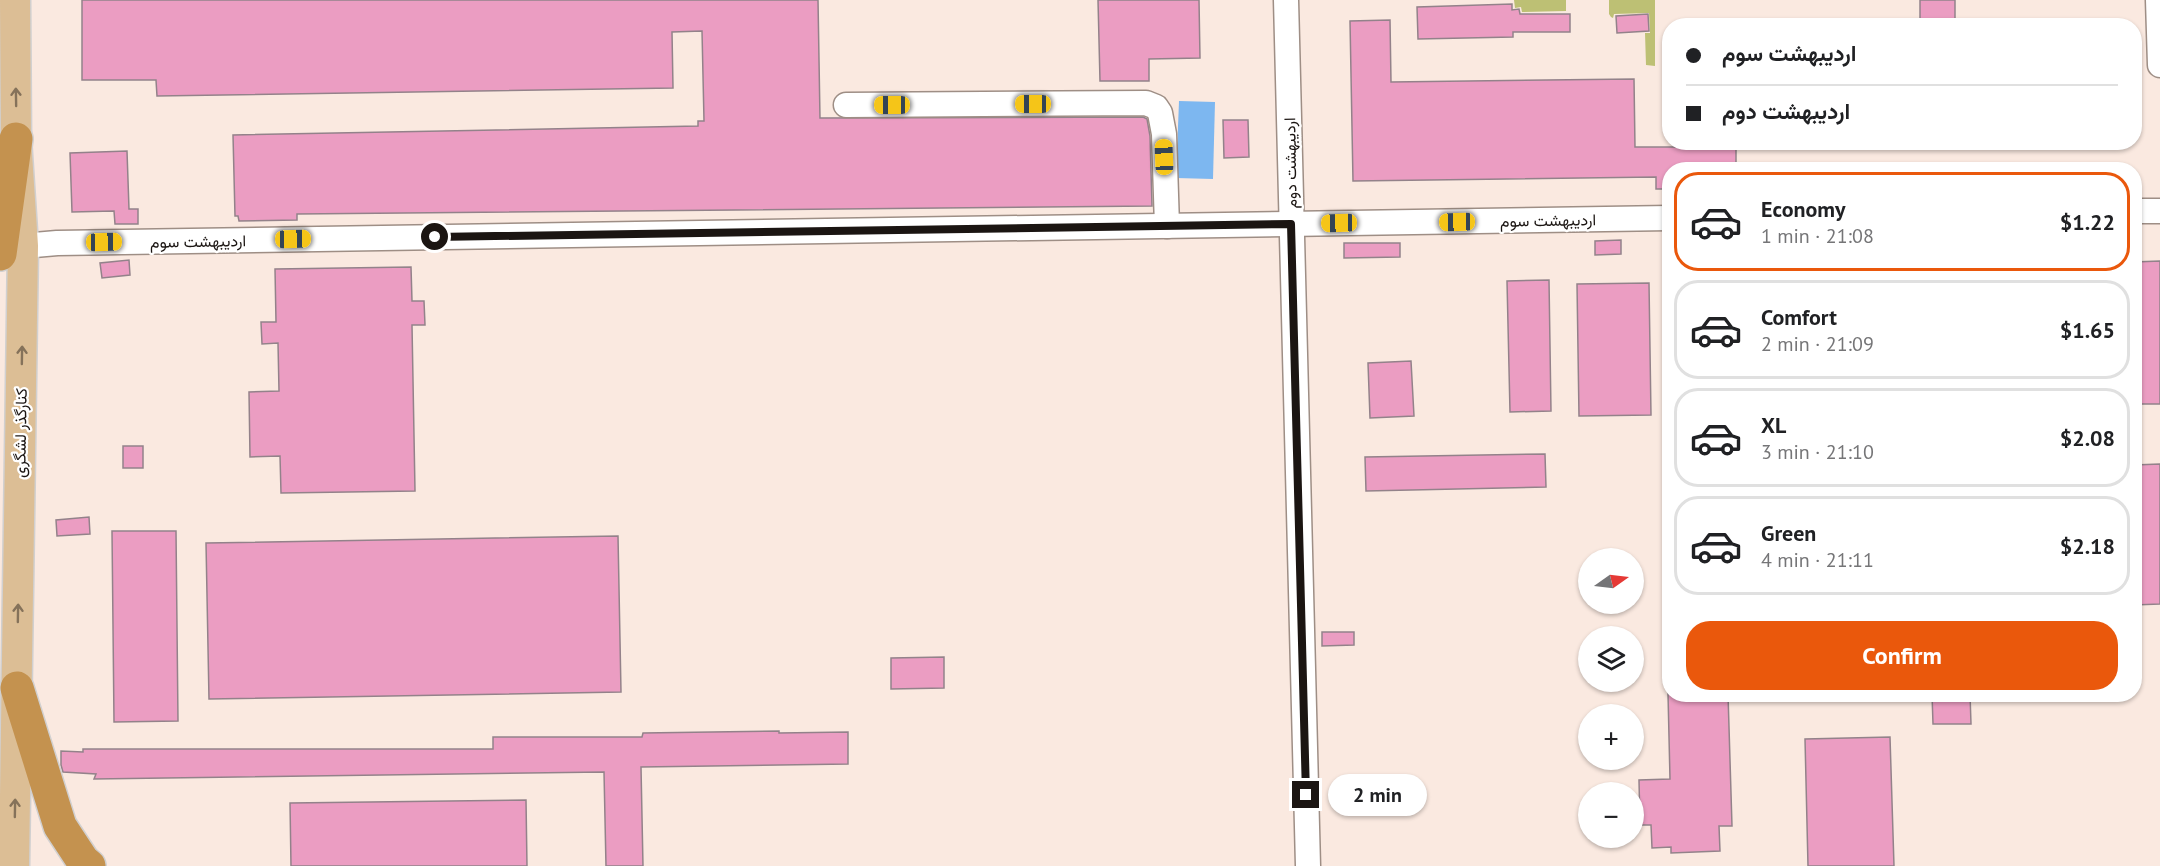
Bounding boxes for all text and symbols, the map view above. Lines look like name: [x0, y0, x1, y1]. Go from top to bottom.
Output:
text: اردیبهشت سوم: [1722, 39, 1856, 67]
one-way arrow: [10, 87, 22, 107]
car: [1015, 95, 1051, 113]
car: [874, 96, 910, 114]
text: اردیبهشت دوم: [1722, 97, 1850, 125]
street label: اردیبهشت دوم: [1279, 117, 1302, 209]
car: [1154, 139, 1174, 175]
icon: car: [1689, 195, 1743, 249]
text: Economy: [1761, 195, 1845, 223]
text: $1.22: [2060, 208, 2115, 236]
street label: اردیبهشت سوم: [1500, 209, 1596, 232]
car: [1439, 213, 1475, 231]
car: [1321, 214, 1357, 232]
route start: [421, 223, 448, 250]
text: 1 min · 21:08: [1761, 223, 1874, 249]
street label: اردیبهشت سوم: [150, 230, 246, 253]
car: [275, 230, 311, 248]
car: [86, 233, 122, 251]
icon: car: [1689, 303, 1743, 357]
text: Comfort: [1761, 303, 1837, 331]
text: $1.65: [2060, 316, 2115, 344]
text: 2 min · 21:09: [1761, 331, 1874, 357]
one-way arrow: [16, 345, 27, 365]
street label: کنارگذر لشگری: [9, 388, 32, 478]
icon: car: [1689, 411, 1743, 465]
text: XL: [1761, 411, 1786, 439]
text: $2.08: [2060, 424, 2115, 452]
text: 3 min · 21:10: [1761, 439, 1874, 465]
icon: car: [1689, 519, 1743, 573]
text: Green: [1761, 519, 1816, 547]
text: $2.18: [2060, 532, 2115, 560]
text: 4 min · 21:11: [1761, 547, 1874, 573]
north arrow: [1578, 548, 1644, 614]
map controls: [1578, 548, 1644, 848]
one-way arrow: [12, 603, 24, 623]
button: Confirm: [1686, 621, 2118, 690]
button: layers: [1578, 626, 1644, 692]
button: +: [1578, 704, 1644, 770]
callout: 2 min: [1327, 774, 1426, 816]
route end: [1292, 781, 1319, 808]
text: 2 min: [1353, 782, 1402, 808]
button: −: [1578, 782, 1644, 848]
one-way arrow: [9, 798, 21, 818]

